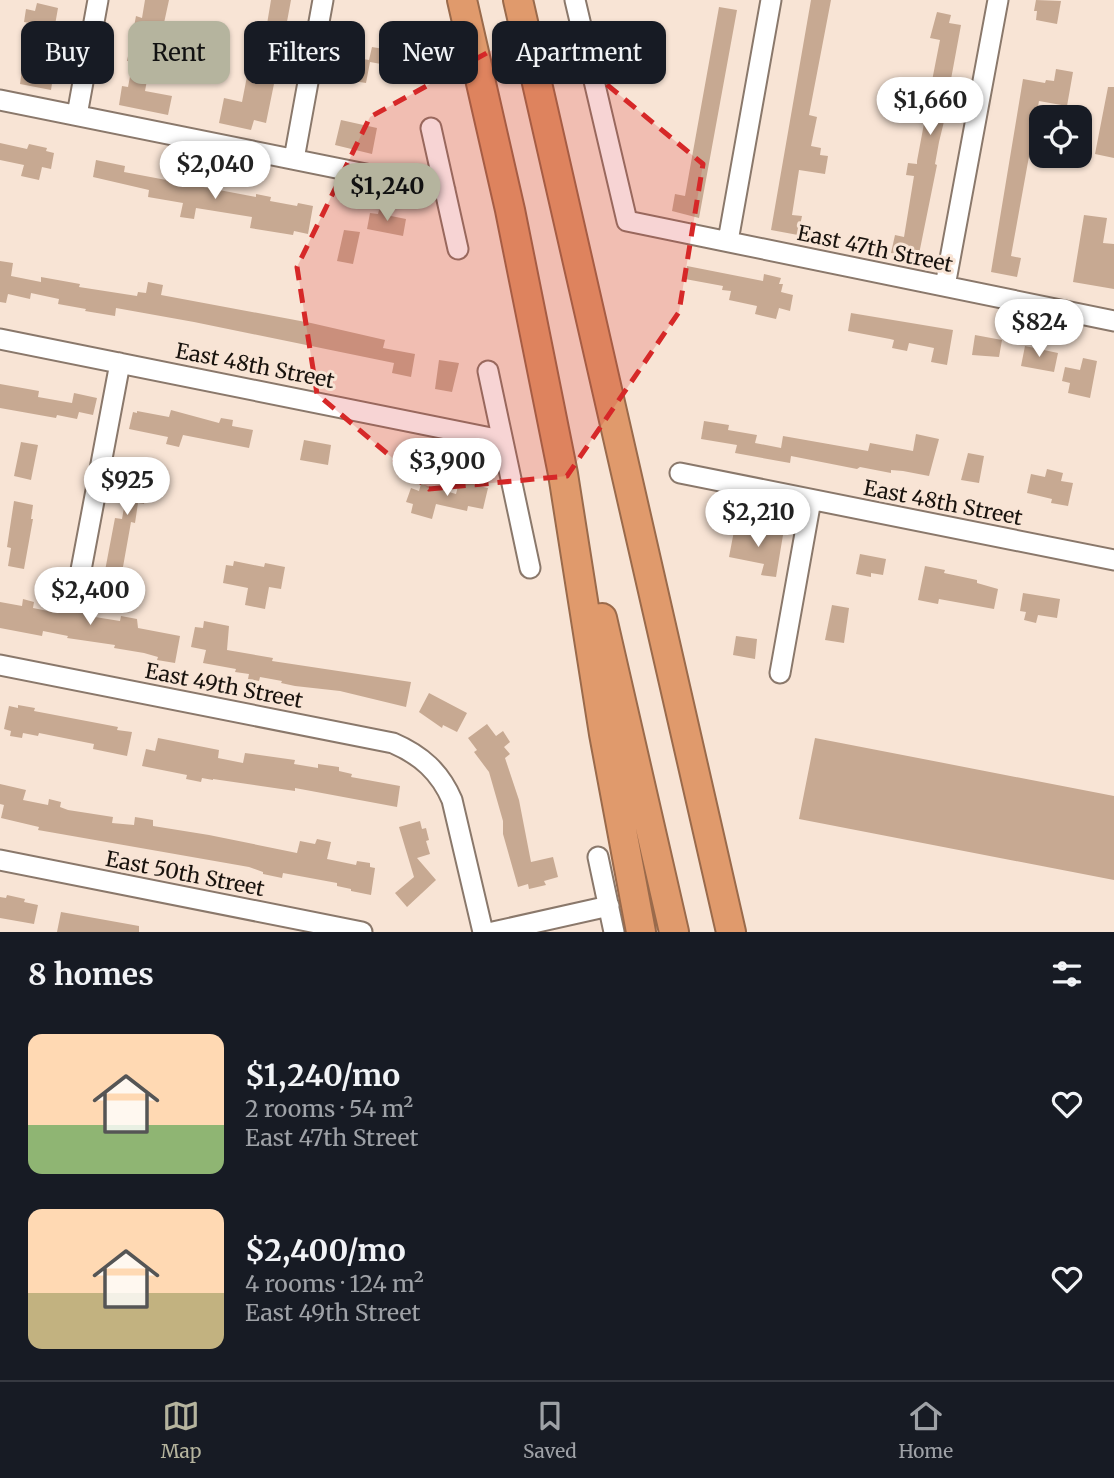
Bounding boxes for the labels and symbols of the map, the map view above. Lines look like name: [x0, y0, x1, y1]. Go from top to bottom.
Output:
pin: $1,660: [873, 78, 987, 137]
pin: $2,040: [158, 142, 272, 201]
pin: $1,240: [330, 164, 444, 223]
street label: East 47th Street: [795, 219, 955, 278]
pin: $824: [998, 300, 1080, 359]
street label: East 48th Street: [173, 337, 337, 394]
pin: $3,900: [390, 438, 504, 498]
pin: $925: [86, 458, 168, 517]
street label: East 48th Street: [861, 474, 1025, 531]
pin: $2,210: [701, 490, 815, 549]
pin: $2,400: [33, 568, 147, 627]
street label: East 49th Street: [143, 657, 305, 714]
street label: East 50th Street: [103, 845, 267, 902]

